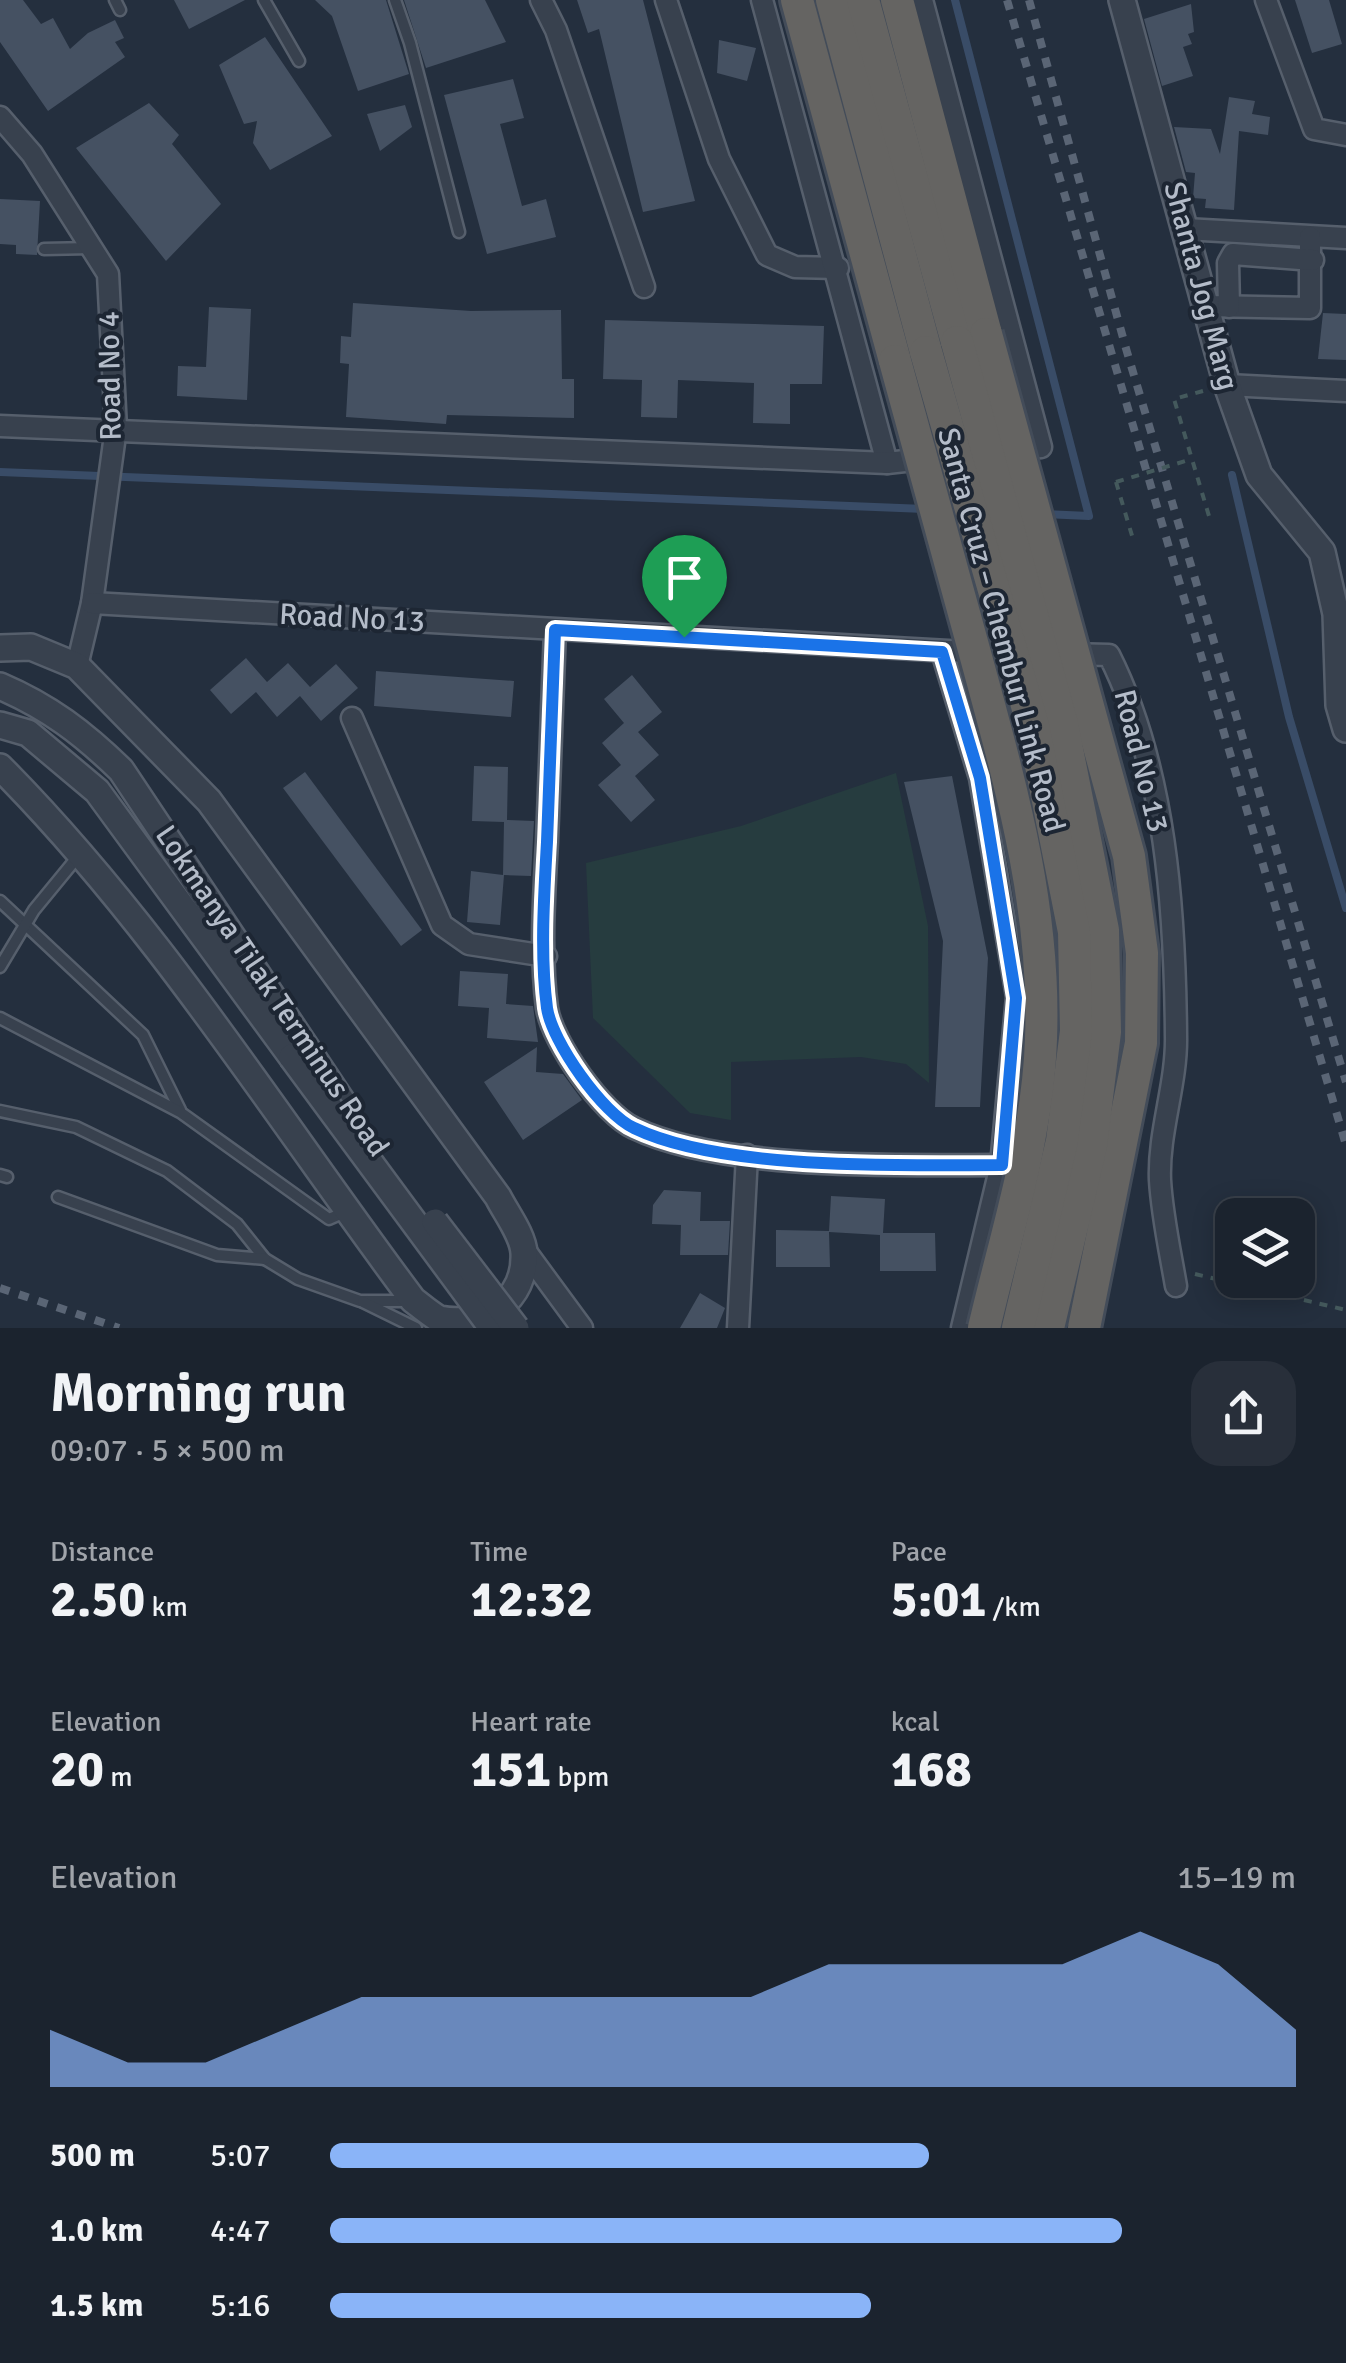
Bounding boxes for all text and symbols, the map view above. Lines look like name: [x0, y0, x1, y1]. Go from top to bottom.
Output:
street label: Shanta Jog Marg: [1155, 178, 1247, 394]
street label: Road No 4: [90, 311, 130, 441]
street label: Santa Cruz – Chembur Link Road: [929, 424, 1073, 836]
pin: [642, 535, 727, 638]
icon: arrive: [657, 550, 712, 605]
street label: Road No 13: [278, 596, 426, 640]
street label: Road No 13: [1105, 686, 1177, 836]
street label: Lokmanya Tilak Terminus Road: [147, 818, 397, 1164]
map controls: [1215, 1198, 1315, 1298]
button: layers: [1215, 1198, 1315, 1298]
text: Morning run: [50, 1359, 347, 1427]
button: share: [1191, 1361, 1296, 1466]
text: 09:07 · 5 × 500 m: [50, 1431, 285, 1470]
text: Distance: [50, 1535, 154, 1569]
text: Time: [470, 1535, 528, 1569]
text: Pace: [891, 1535, 947, 1569]
text: 2.50: [50, 1569, 145, 1631]
text: 12:32: [470, 1569, 593, 1631]
text: 5:01: [891, 1569, 986, 1631]
text: km: [145, 1590, 188, 1624]
text: /km: [986, 1590, 1041, 1624]
text: Elevation: [50, 1705, 162, 1739]
text: Heart rate: [470, 1705, 592, 1739]
text: kcal: [891, 1705, 940, 1739]
text: 20: [50, 1739, 104, 1801]
text: 151: [470, 1739, 551, 1801]
text: 168: [891, 1739, 972, 1801]
text: m: [104, 1760, 133, 1794]
text: bpm: [551, 1760, 609, 1794]
text: Elevation: [50, 1858, 177, 1897]
text: 15–19 m: [1177, 1858, 1296, 1897]
text: 500 m: [50, 2136, 135, 2175]
text: 5:07: [210, 2136, 270, 2175]
text: 1.0 km: [50, 2211, 143, 2250]
text: 4:47: [210, 2211, 270, 2250]
text: 1.5 km: [50, 2286, 143, 2325]
text: 5:16: [210, 2286, 270, 2325]

